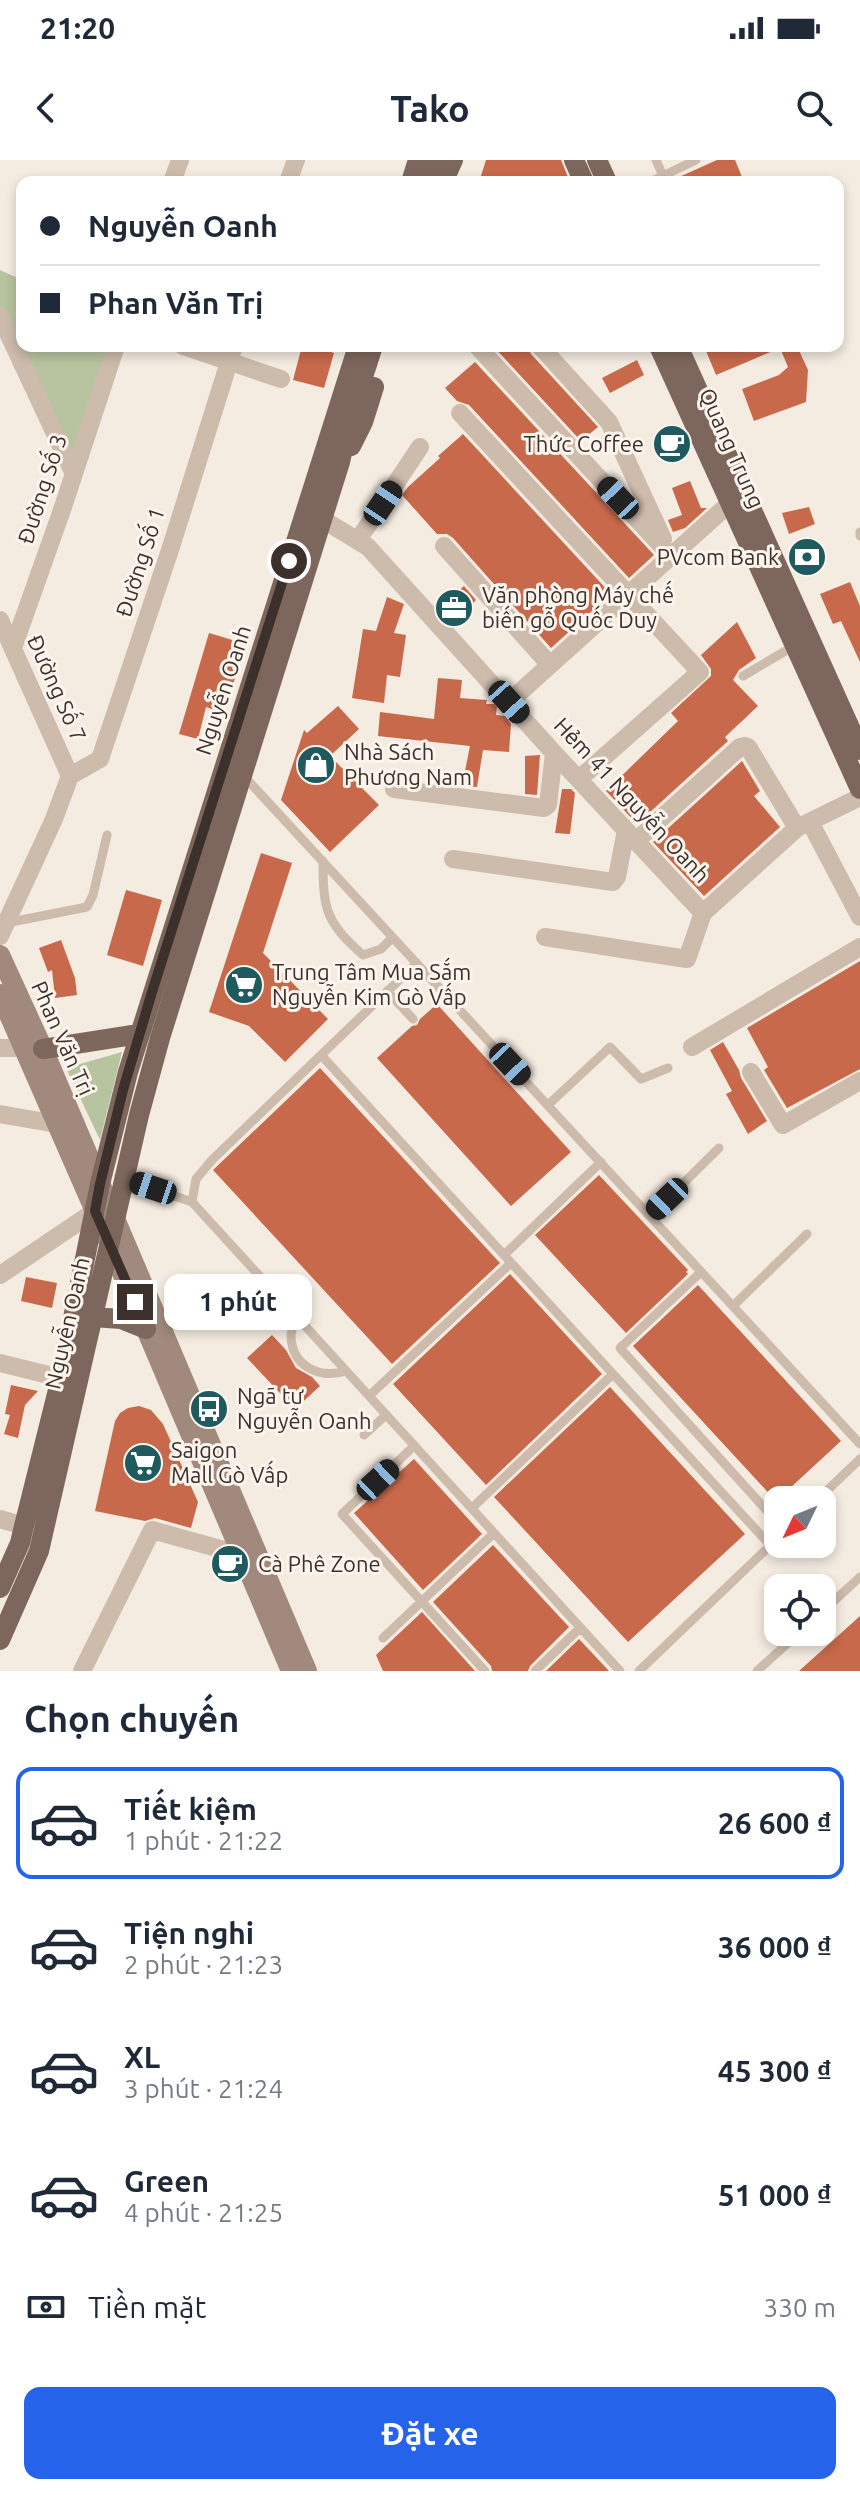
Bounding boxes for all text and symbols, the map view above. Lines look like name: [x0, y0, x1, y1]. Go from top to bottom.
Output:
text: 21:20: [40, 11, 115, 45]
icon: back: [24, 86, 68, 130]
icon: search: [792, 86, 836, 130]
text: Tako: [390, 88, 470, 129]
text: Nguyễn Oanh: [88, 209, 278, 243]
text: Phan Văn Trị: [88, 286, 263, 320]
street label: Quang Trung: [695, 384, 770, 512]
cafe icon: Thức Coffee: [651, 423, 693, 465]
street label: Đường Số 3: [10, 430, 71, 547]
place label: Thức Coffee: [524, 431, 644, 456]
car: [593, 472, 643, 524]
car: [360, 476, 406, 530]
street label: Đường Số 1: [108, 503, 169, 620]
bank icon: PVcom Bank: [786, 536, 828, 578]
route start: [271, 543, 307, 579]
place label: PVcom Bank: [657, 544, 779, 569]
place label: Văn phòng Máy chế biến gỗ Quốc Duy: [482, 580, 674, 632]
office icon: Văn phòng Máy chế biến gỗ Quốc Duy: [433, 587, 475, 629]
street label: Nguyễn Oanh: [188, 621, 255, 758]
street label: Đường Số 7: [23, 630, 94, 745]
car: [484, 676, 534, 728]
street label: Hẻm 41 Nguyễn Oanh: [550, 711, 716, 887]
place label: Nhà Sách Phương Nam: [344, 739, 472, 789]
shop icon: Nhà Sách Phương Nam: [295, 744, 337, 786]
place label: Trung Tâm Mua Sắm Nguyễn Kim Gò Vấp: [272, 957, 471, 1009]
supermarket icon: Trung Tâm Mua Sắm Nguyễn Kim Gò Vấp: [223, 964, 265, 1006]
street label: Phan Văn Trị: [27, 977, 100, 1099]
car: [485, 1038, 535, 1090]
car: [126, 1169, 180, 1207]
car: [641, 1174, 693, 1224]
street label: Nguyễn Oanh: [38, 1254, 94, 1391]
callout: 1 phút: [163, 1274, 311, 1330]
route end: [117, 1284, 153, 1320]
text: 1 phút: [199, 1287, 277, 1316]
place label: Ngã tư Nguyễn Oanh: [237, 1383, 372, 1433]
bus stop icon: Ngã tư Nguyễn Oanh: [188, 1388, 230, 1430]
place label: Saigon Mall Gò Vấp: [171, 1437, 288, 1487]
supermarket icon: Saigon Mall Gò Vấp: [122, 1442, 164, 1484]
car: [352, 1455, 404, 1505]
north arrow: [764, 1486, 836, 1558]
map controls: [764, 1486, 836, 1646]
cafe icon: Cà Phê Zone: [209, 1543, 251, 1585]
place label: Cà Phê Zone: [258, 1551, 381, 1576]
button: locate: [764, 1574, 836, 1646]
text: Chọn chuyến: [24, 1698, 239, 1739]
icon: car: [28, 1787, 100, 1859]
text: Tiết kiệm: [124, 1792, 257, 1826]
text: 26 600 ₫: [718, 1806, 832, 1840]
text: 1 phút · 21:22: [124, 1826, 283, 1855]
icon: car: [28, 1911, 100, 1983]
text: Tiện nghi: [124, 1916, 254, 1950]
text: 36 000 ₫: [718, 1930, 832, 1964]
text: 2 phút · 21:23: [124, 1950, 283, 1979]
icon: car: [28, 2035, 100, 2107]
text: XL: [124, 2040, 160, 2074]
text: 45 300 ₫: [718, 2054, 832, 2088]
text: 3 phút · 21:24: [124, 2074, 283, 2103]
icon: car: [28, 2159, 100, 2231]
text: Green: [124, 2164, 209, 2198]
text: 51 000 ₫: [718, 2178, 832, 2212]
text: 4 phút · 21:25: [124, 2198, 283, 2227]
icon: cash: [24, 2285, 68, 2329]
text: Tiền mặt: [88, 2290, 206, 2324]
text: 330 m: [764, 2293, 836, 2322]
button: Đặt xe: [24, 2387, 836, 2479]

